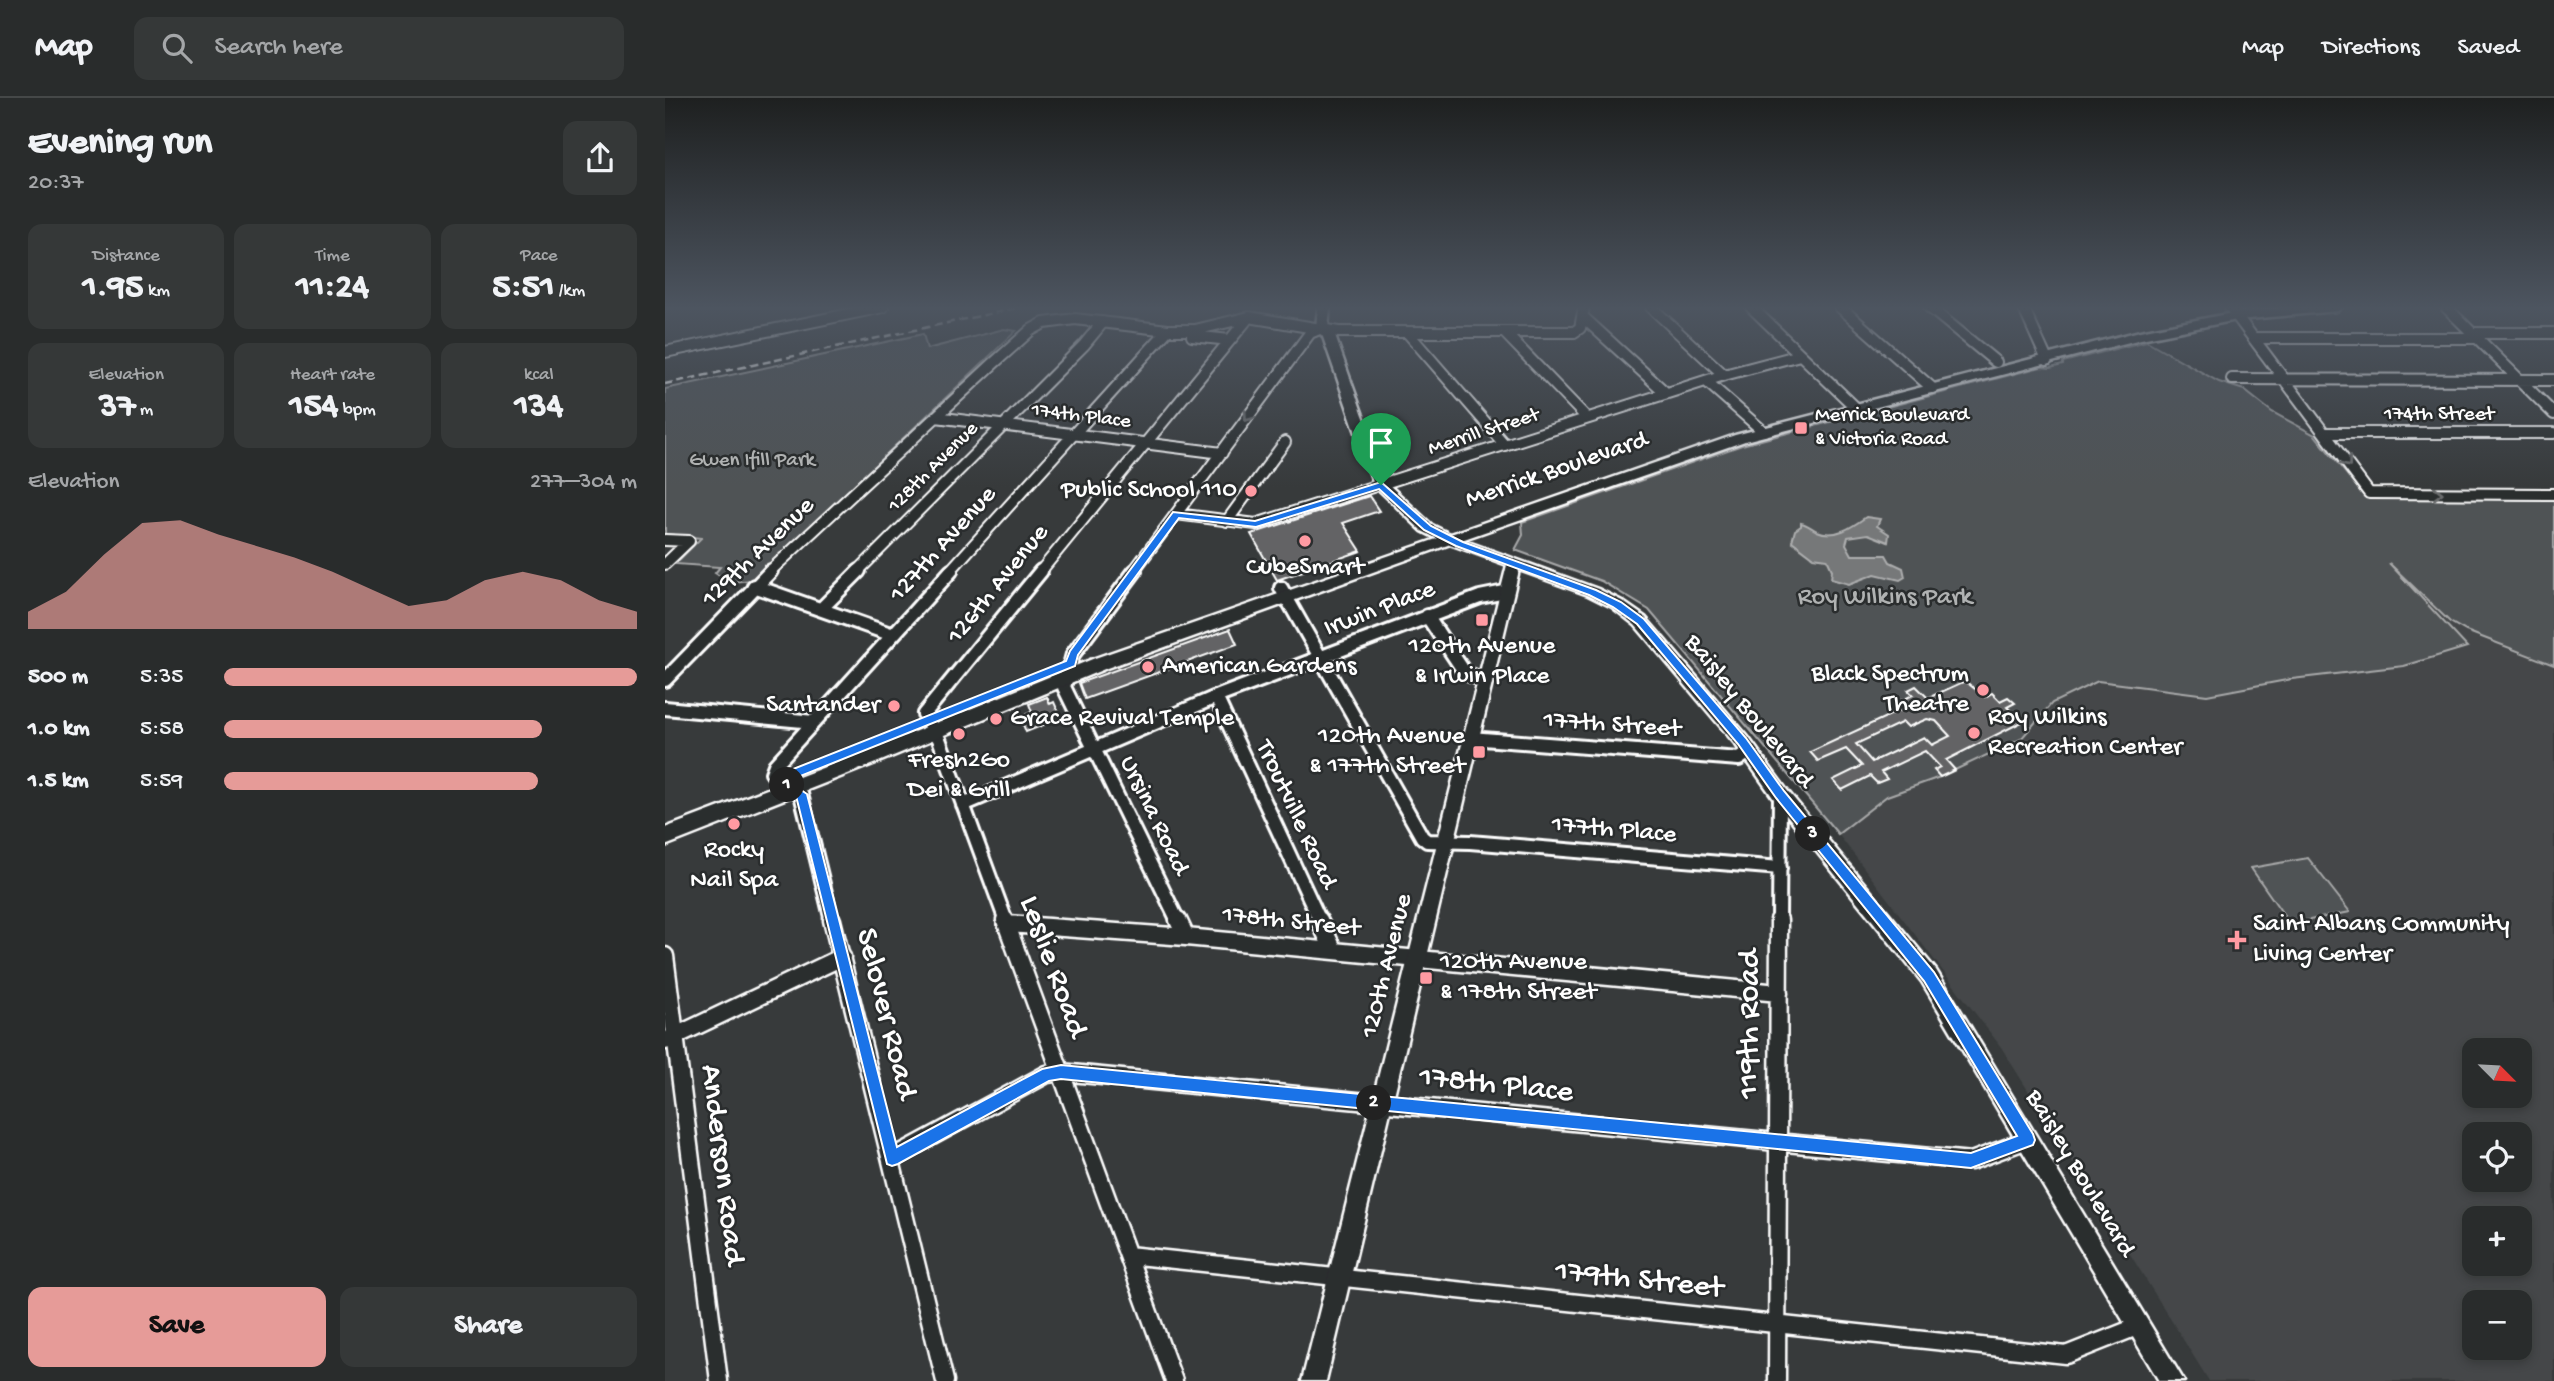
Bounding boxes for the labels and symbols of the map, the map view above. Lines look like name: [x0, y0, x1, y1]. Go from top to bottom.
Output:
street label: 174th Place: [1029, 398, 1133, 436]
street label: Merrill Street: [1425, 403, 1545, 463]
street label: 174th Street: [2383, 403, 2496, 428]
place label: Merrick Boulevard & Victoria Road: [1815, 404, 1971, 453]
one-way arrow: [1244, 409, 1256, 422]
pin: [1351, 413, 1411, 485]
street label: 128th Avenue: [883, 417, 985, 519]
marker: Merrick Boulevard & Victoria Road: [1793, 420, 1809, 436]
street label: Merrick Boulevard: [1462, 425, 1654, 517]
park label: Gwen Ifill Park: [689, 449, 817, 474]
one-way arrow: [2339, 455, 2351, 468]
place label: Public School 110: [1060, 476, 1237, 507]
street label: 127th Avenue: [883, 480, 1005, 610]
marker: Public School 110: [1243, 483, 1259, 499]
one-way arrow: [2433, 485, 2443, 501]
street label: 129th Avenue: [695, 491, 822, 615]
street label: 126th Avenue: [941, 518, 1057, 652]
marker: CubeSmart: [1297, 533, 1313, 549]
place label: CubeSmart: [1246, 553, 1366, 584]
street label: Irwin Place: [1320, 574, 1440, 645]
park label: Roy Wilkins Park: [1798, 583, 1975, 614]
marker: 120th Avenue & Irwin Place: [1474, 612, 1490, 628]
street label: Baisley Boulevard: [1676, 628, 1821, 797]
place label: 120th Avenue & Irwin Place: [1408, 632, 1556, 693]
place label: American Gardens: [1162, 652, 1358, 683]
marker: American Gardens: [1140, 659, 1156, 675]
place label: Black Spectrum Theatre: [1810, 660, 1970, 721]
marker: Black Spectrum Theatre: [1975, 682, 1991, 698]
place label: Santander: [766, 691, 883, 722]
marker: Santander: [886, 698, 902, 714]
place label: Roy Wilkins Recreation Center: [1988, 703, 2185, 764]
place label: Grace Revival Temple: [1010, 704, 1235, 735]
street label: 177th Street: [1541, 706, 1684, 746]
marker: Grace Revival Temple: [988, 711, 1004, 727]
place label: 120th Avenue & 177th Street: [1309, 722, 1467, 783]
marker: Roy Wilkins Recreation Center: [1966, 725, 1982, 741]
marker: Fresh2Go Dei & Grill: [951, 726, 967, 742]
street label: Troutville Road: [1246, 734, 1344, 896]
marker: 120th Avenue & 177th Street: [1471, 744, 1487, 760]
place label: Fresh2Go Dei & Grill: [906, 746, 1011, 807]
street label: Ursina Road: [1111, 751, 1196, 882]
pin: 1: [769, 768, 805, 802]
street label: 177th Place: [1549, 810, 1678, 852]
marker: Rocky Nail Spa: [726, 816, 742, 832]
pin: 3: [1795, 816, 1831, 852]
place label: Rocky Nail Spa: [690, 836, 780, 897]
street label: 120th Avenue: [1355, 890, 1421, 1042]
street label: Leslie Road: [1009, 891, 1096, 1045]
street label: 178th Street: [1220, 900, 1364, 946]
place label: Saint Albans Community Living Center: [2253, 910, 2510, 971]
street label: Selover Road: [845, 925, 925, 1105]
marker: Saint Albans Community Living Center: [2227, 930, 2247, 950]
street label: 119th Road: [1732, 947, 1770, 1100]
place label: 120th Avenue & 178th Street: [1439, 948, 1599, 1009]
marker: 120th Avenue & 178th Street: [1418, 970, 1434, 986]
north arrow: [2462, 1038, 2532, 1108]
street label: 178th Place: [1416, 1059, 1575, 1113]
street label: Anderson Road: [690, 1063, 752, 1270]
street label: Baisley Boulevard: [2016, 1084, 2142, 1265]
pin: 2: [1357, 1086, 1391, 1121]
street label: 179th Street: [1552, 1253, 1728, 1309]

